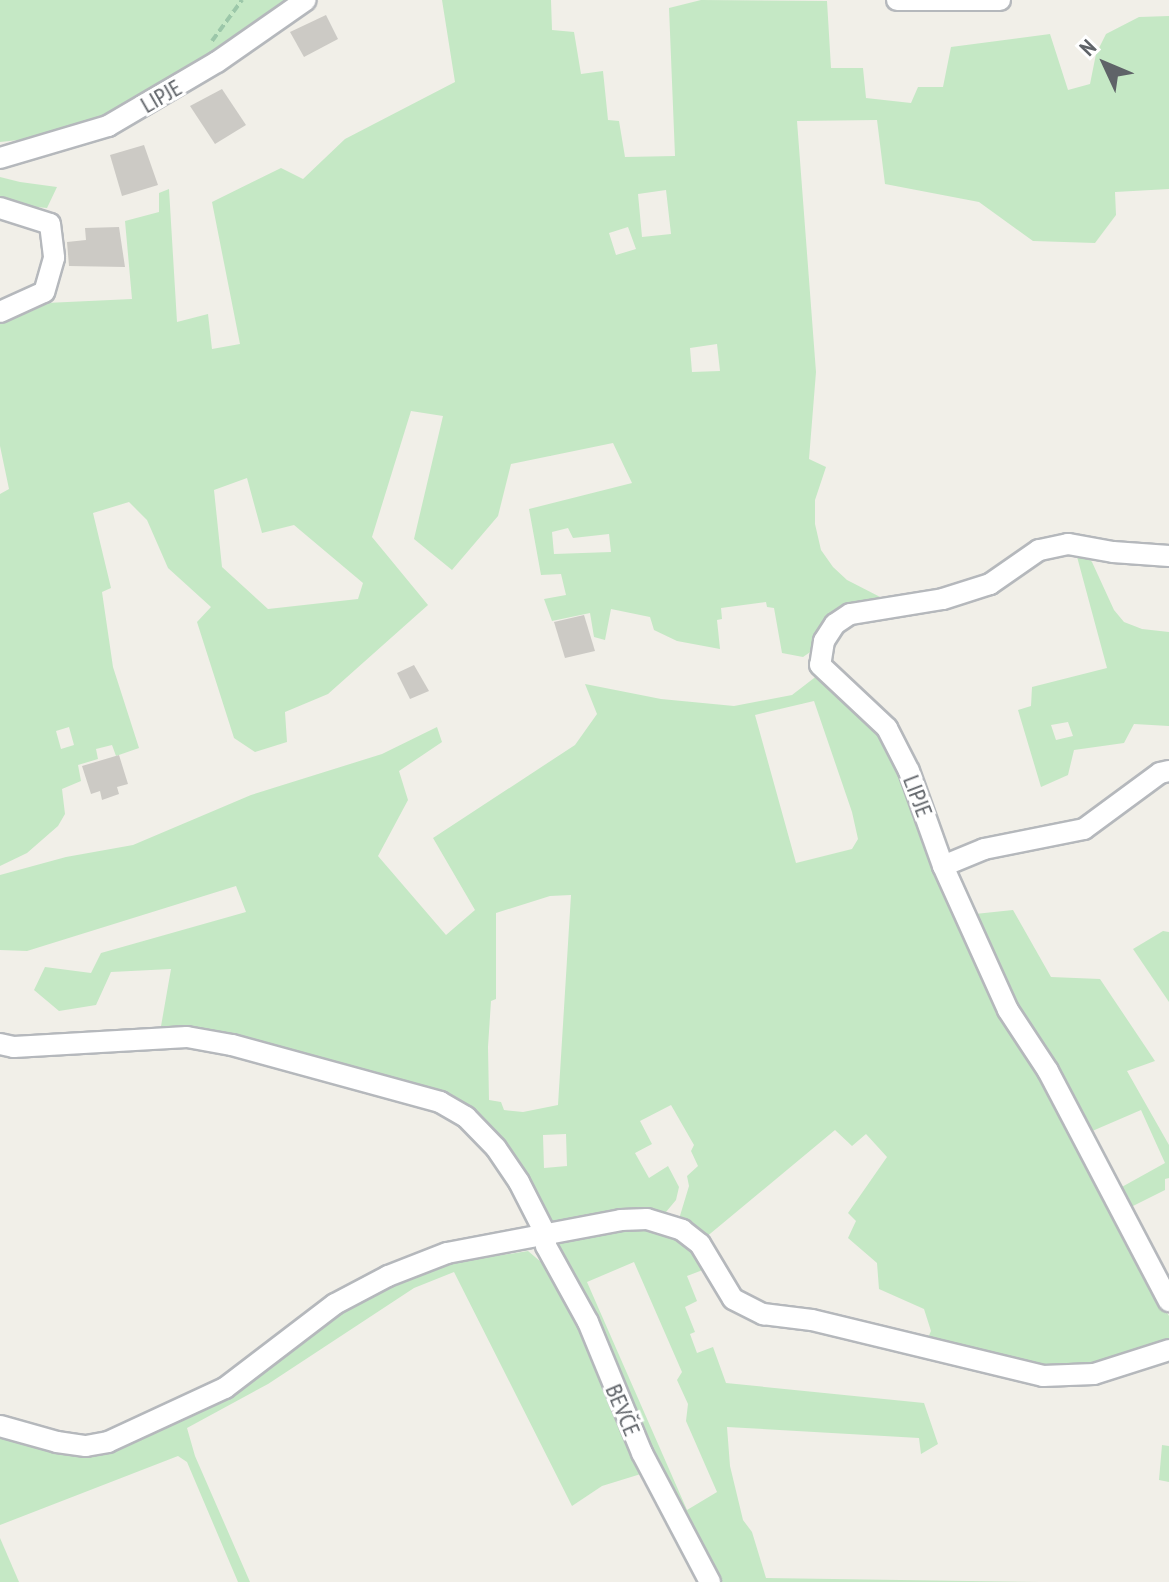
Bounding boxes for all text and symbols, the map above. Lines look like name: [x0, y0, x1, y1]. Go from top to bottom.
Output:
north arrow: [1065, 24, 1145, 104]
text: N: [1074, 33, 1102, 61]
street label: LIPJE: [135, 73, 187, 119]
street label: LIPJE: [897, 771, 939, 821]
street label: BEVČE: [599, 1380, 647, 1440]

